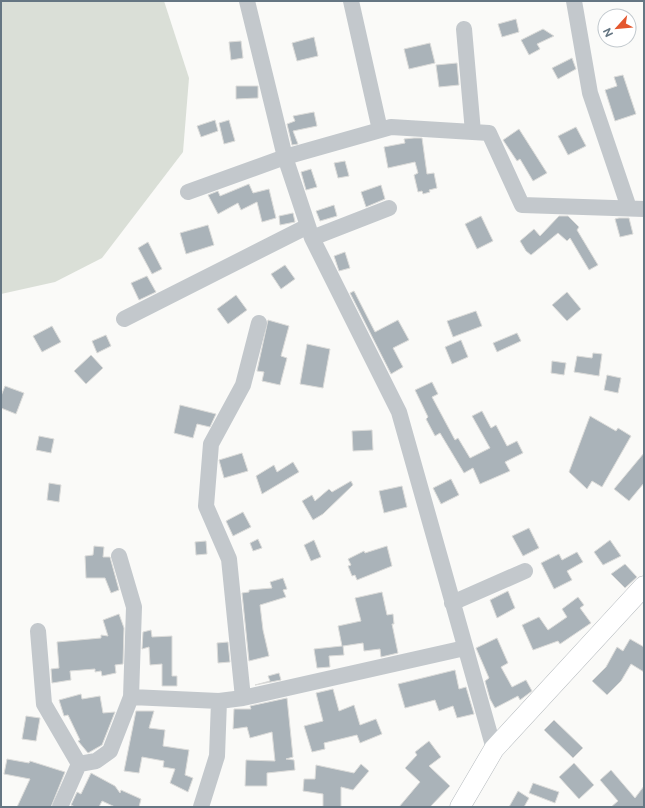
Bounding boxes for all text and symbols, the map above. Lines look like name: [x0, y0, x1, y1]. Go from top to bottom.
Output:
north arrow: [597, 8, 637, 48]
text: N: [601, 26, 615, 39]

